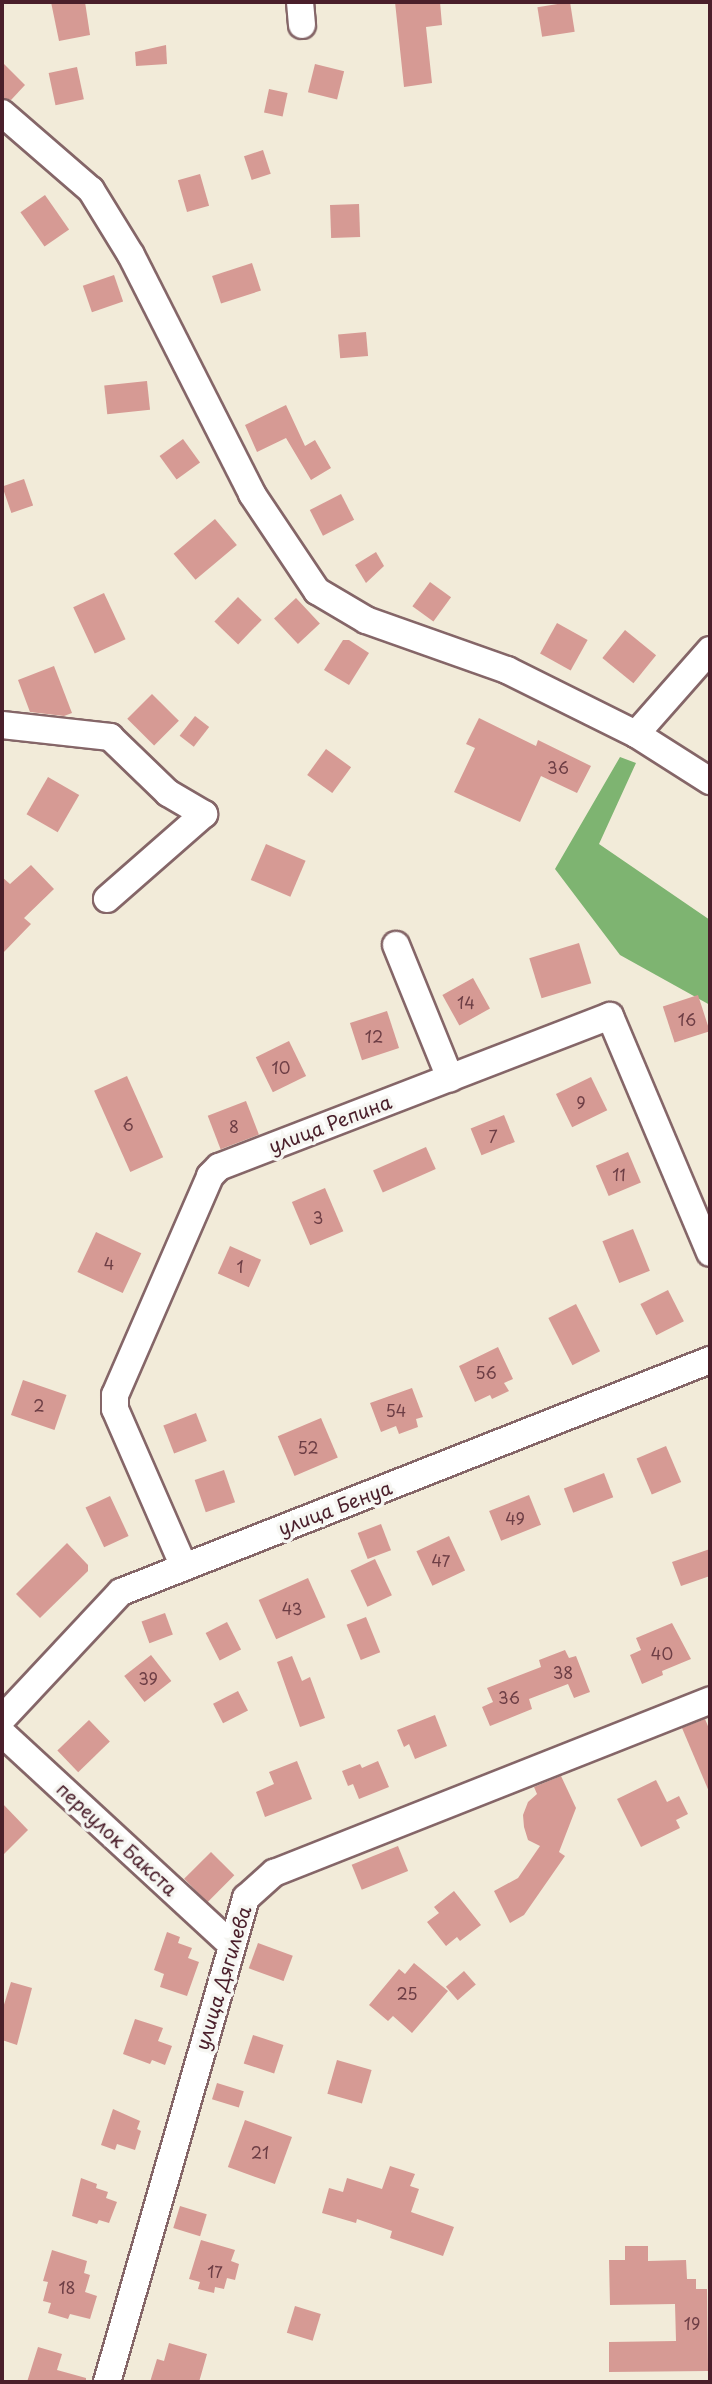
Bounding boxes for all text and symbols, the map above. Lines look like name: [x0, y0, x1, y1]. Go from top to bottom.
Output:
house number: 36: [547, 757, 569, 777]
house number: 14: [457, 992, 475, 1012]
house number: 16: [678, 1009, 696, 1029]
house number: 12: [365, 1026, 383, 1046]
house number: 10: [272, 1057, 290, 1077]
street label: улица Репина: [265, 1090, 395, 1158]
house number: 9: [576, 1092, 586, 1112]
house number: 6: [122, 1114, 134, 1134]
house number: 8: [229, 1116, 239, 1136]
house number: 7: [488, 1126, 498, 1146]
house number: 11: [612, 1164, 626, 1184]
house number: 3: [313, 1207, 323, 1227]
house number: 4: [104, 1253, 114, 1273]
house number: 1: [236, 1256, 244, 1276]
house number: 56: [475, 1362, 497, 1382]
house number: 2: [33, 1395, 45, 1415]
house number: 54: [386, 1400, 406, 1420]
house number: 52: [297, 1437, 319, 1457]
street label: улица Бенуа: [275, 1476, 395, 1540]
house number: 49: [505, 1508, 525, 1528]
house number: 47: [432, 1550, 450, 1570]
house number: 43: [282, 1598, 302, 1618]
house number: 40: [651, 1643, 673, 1663]
house number: 38: [553, 1662, 573, 1682]
house number: 39: [138, 1668, 158, 1688]
house number: 36: [498, 1687, 520, 1707]
street label: переулок Бакста: [52, 1777, 182, 1901]
street label: улица Дягилева: [190, 1903, 256, 2053]
house number: 25: [396, 1983, 418, 2003]
house number: 21: [251, 2142, 269, 2162]
house number: 17: [207, 2261, 223, 2281]
house number: 18: [58, 2277, 76, 2297]
house number: 19: [684, 2313, 700, 2333]

